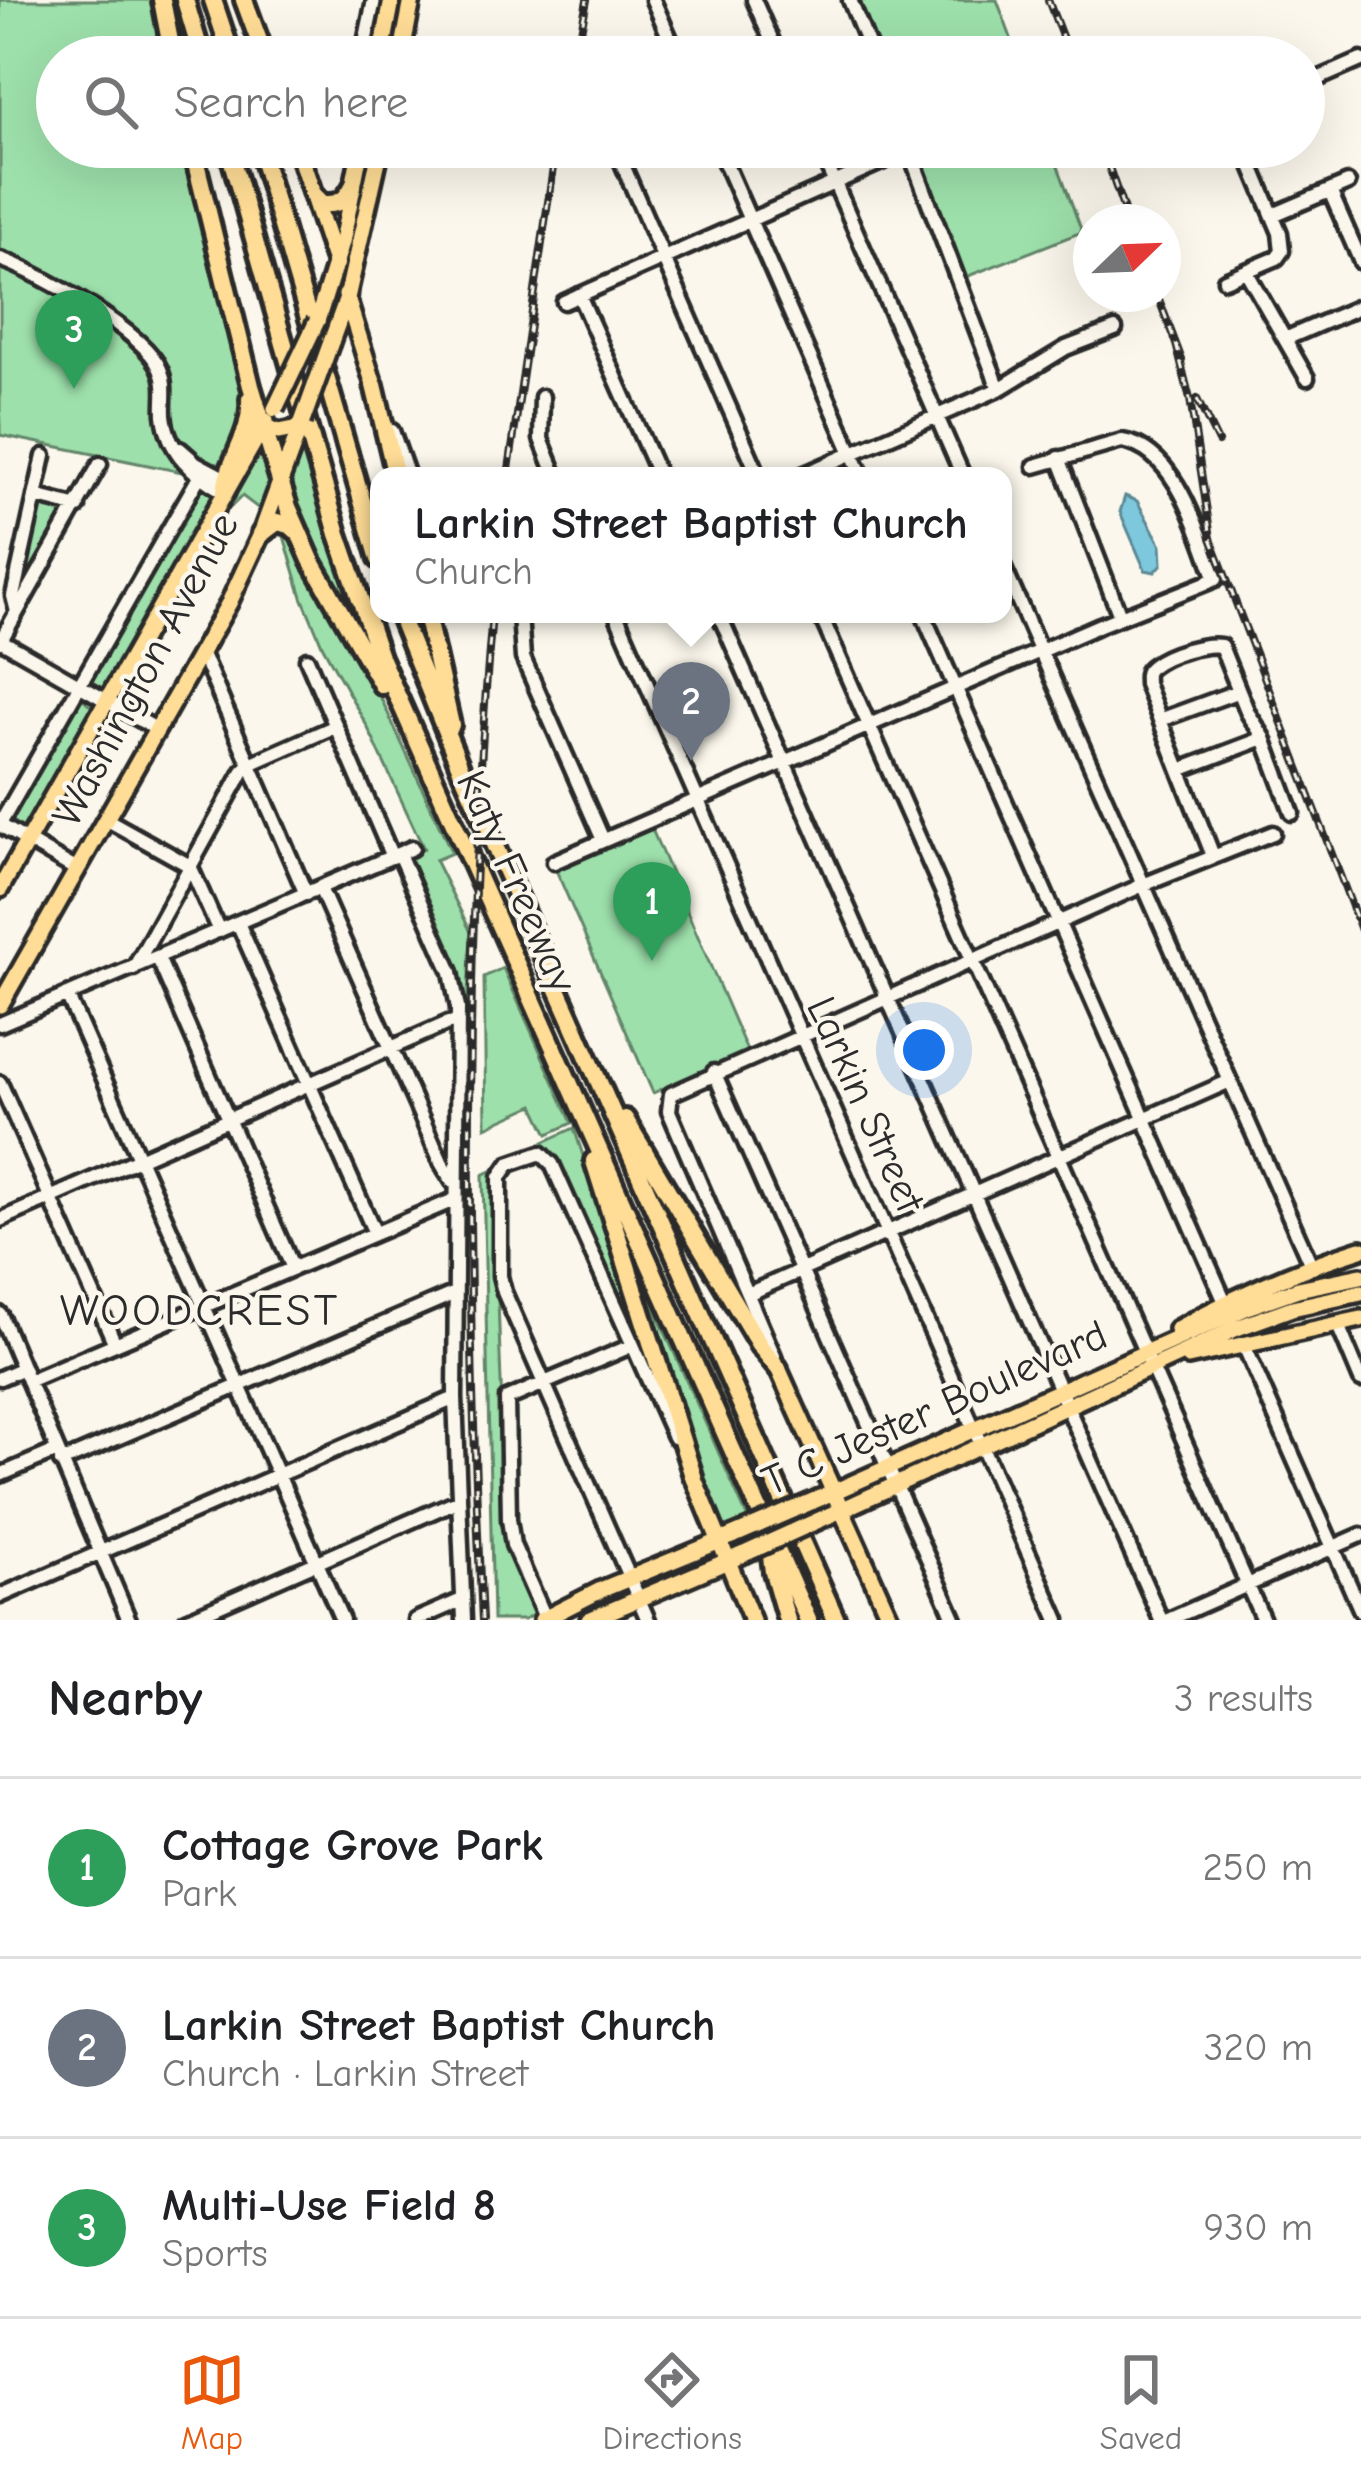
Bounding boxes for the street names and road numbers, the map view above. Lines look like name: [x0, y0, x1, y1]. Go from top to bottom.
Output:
street label: Washington Avenue: [42, 504, 249, 835]
street label: Katy Freeway: [446, 763, 587, 1000]
street label: Larkin Street: [796, 989, 936, 1222]
street label: T C Jester Boulevard: [755, 1310, 1115, 1506]

